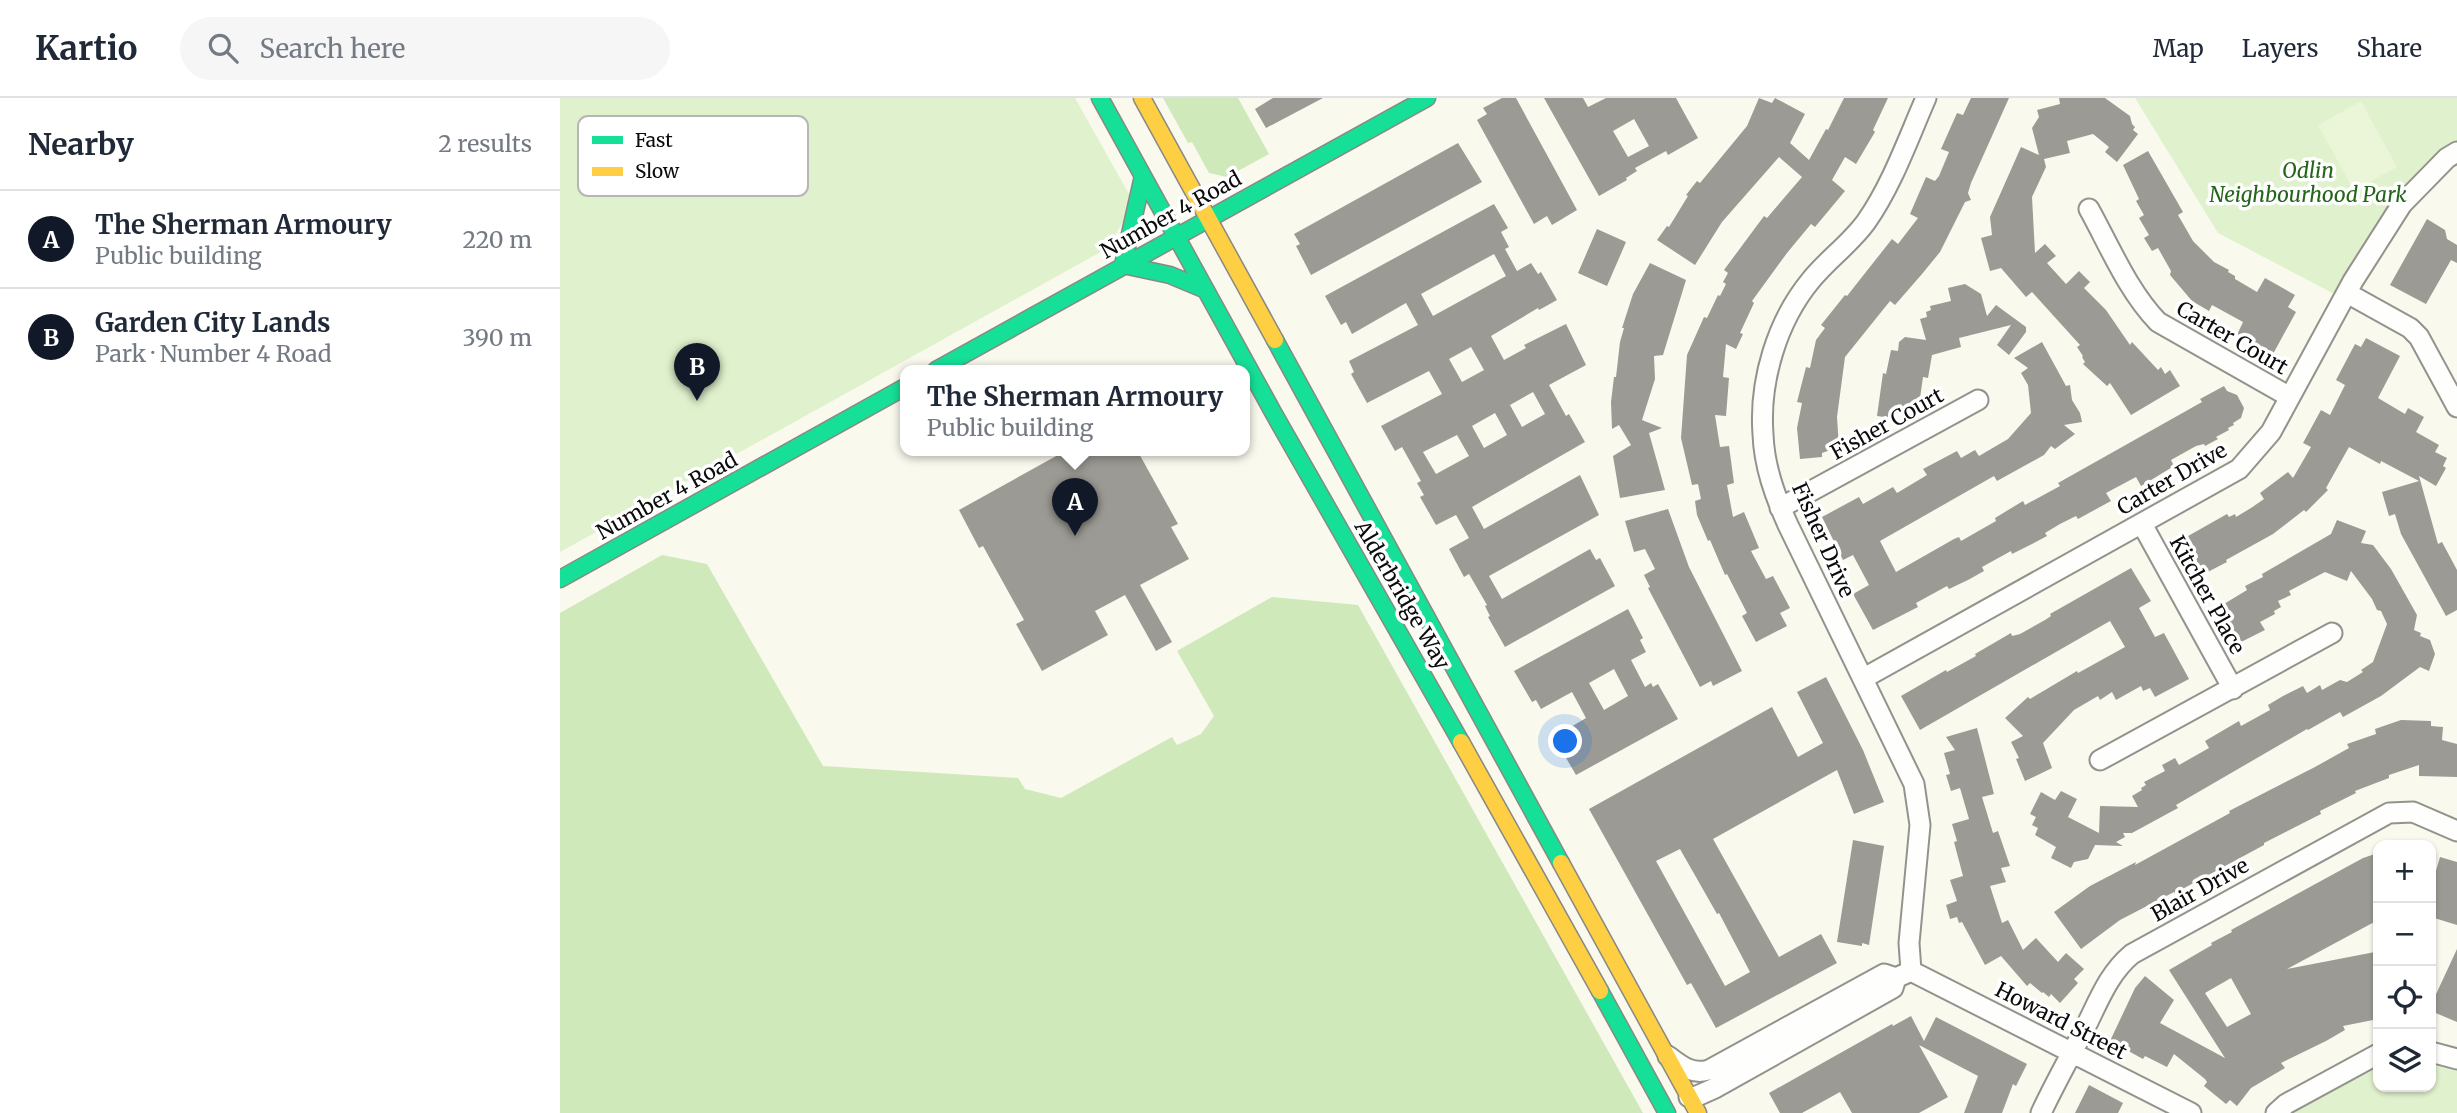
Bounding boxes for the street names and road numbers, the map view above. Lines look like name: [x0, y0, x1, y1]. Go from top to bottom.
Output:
street label: Number 4 Road: [1096, 165, 1246, 264]
street label: Carter Court: [2172, 295, 2293, 380]
street label: Fisher Court: [1826, 381, 1948, 466]
street label: Carter Drive: [2112, 436, 2231, 521]
street label: Number 4 Road: [592, 446, 742, 545]
street label: Fisher Drive: [1786, 478, 1861, 602]
street label: Alderbridge Way: [1348, 515, 1456, 675]
street label: Kitcher Place: [2164, 531, 2251, 659]
street label: Blair Drive: [2146, 852, 2253, 927]
street label: Howard Street: [1991, 976, 2132, 1065]

